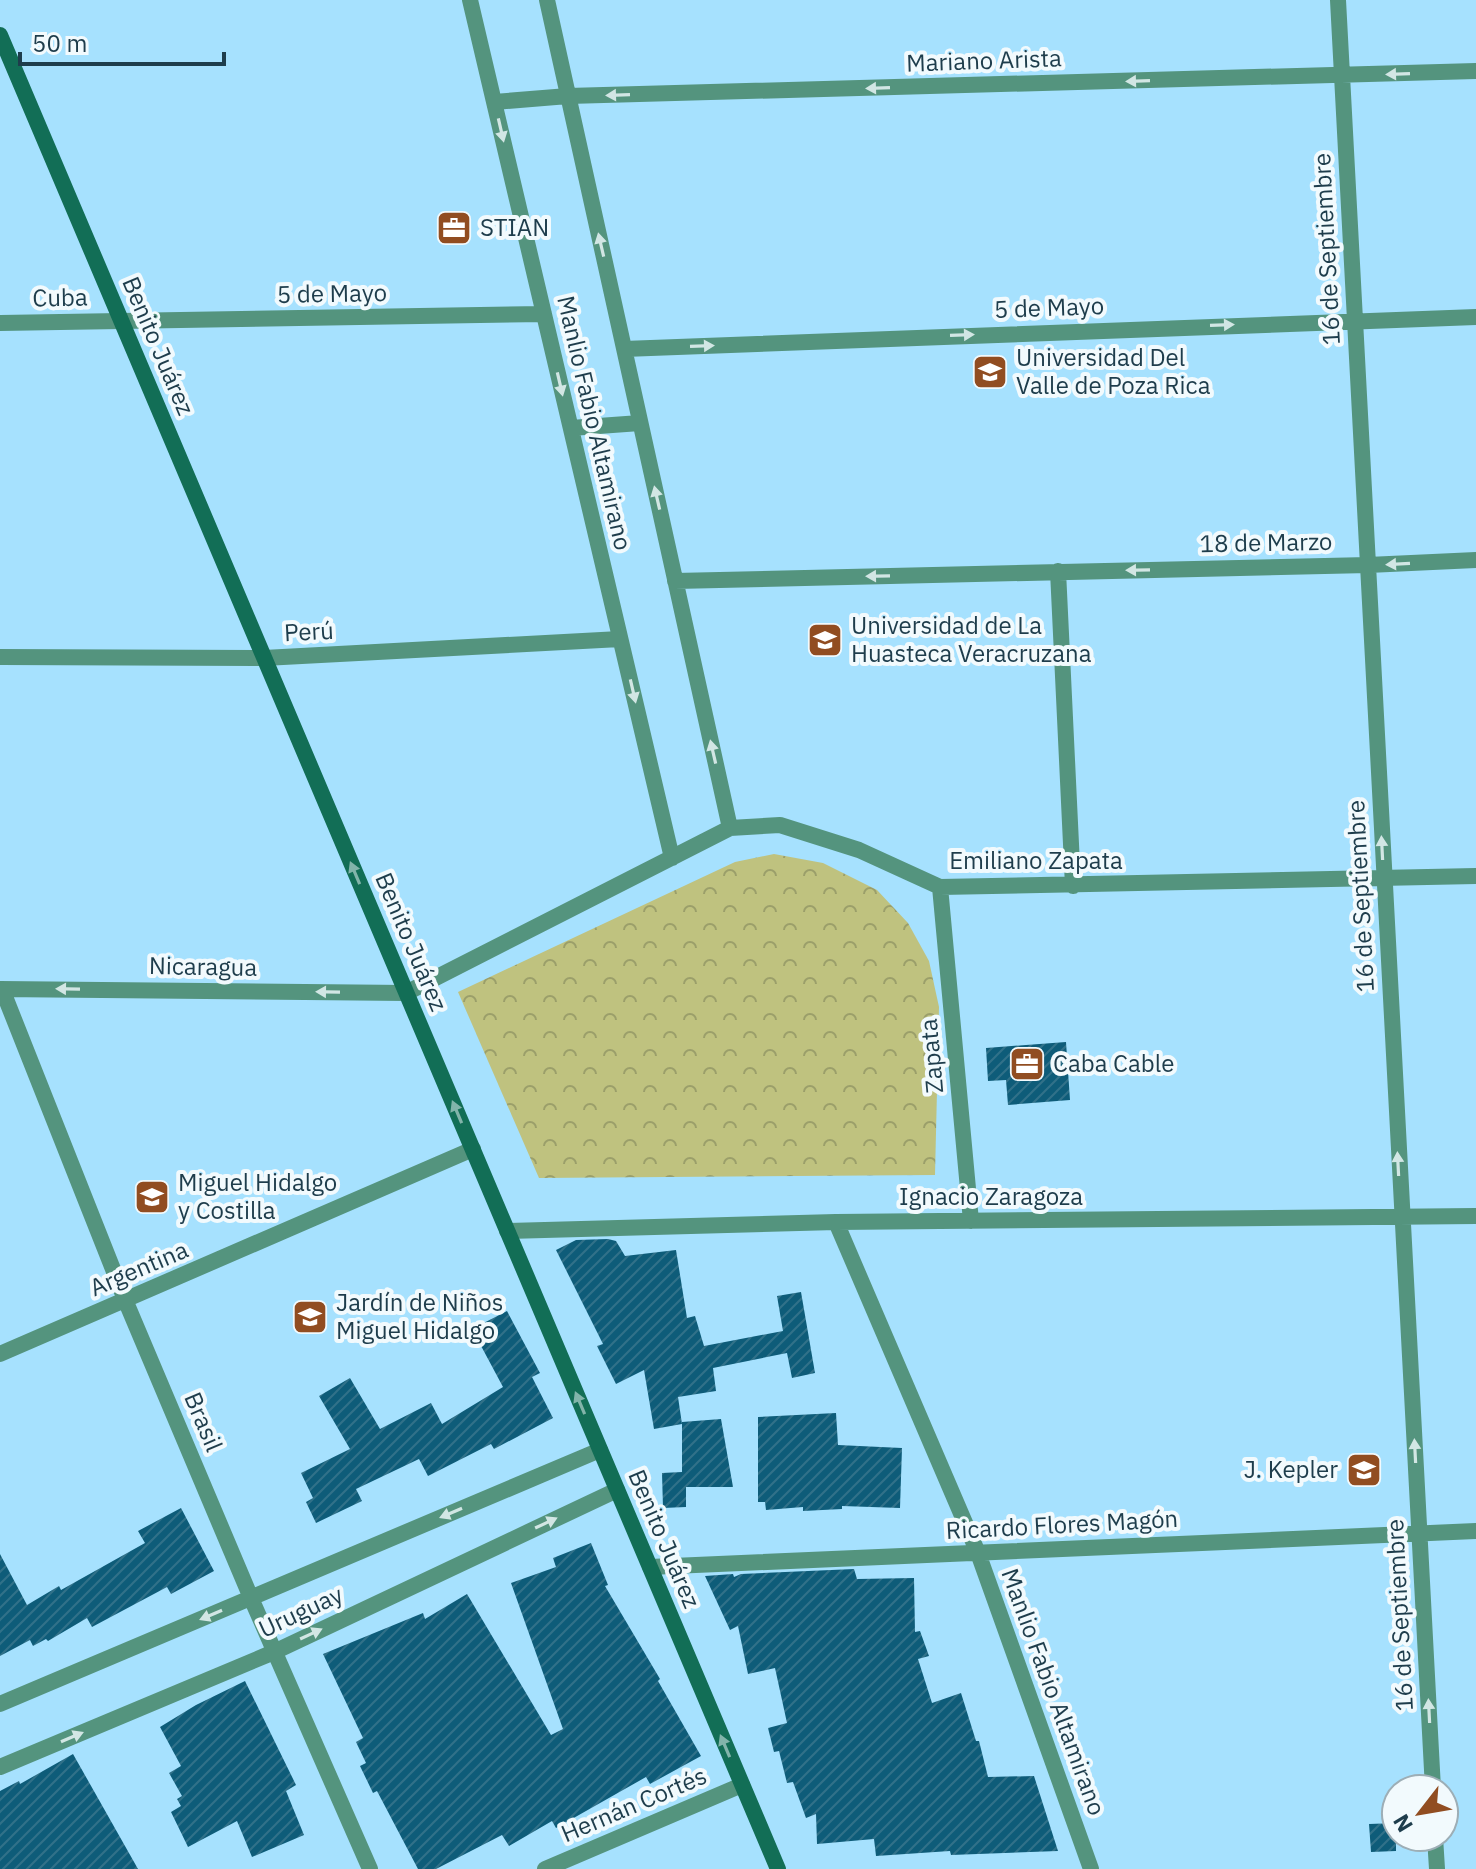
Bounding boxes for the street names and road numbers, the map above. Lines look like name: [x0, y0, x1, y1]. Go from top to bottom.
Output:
street label: Mariano Arista: [906, 41, 1062, 79]
street label: 16 de Septiembre: [1305, 152, 1347, 346]
street label: Benito Juárez: [115, 271, 202, 420]
street label: 5 de Mayo: [277, 276, 387, 310]
street label: Cuba: [32, 281, 88, 313]
street label: 5 de Mayo: [993, 289, 1105, 325]
street label: Manlio Fabio Altamirano: [550, 292, 640, 553]
street label: 18 de Marzo: [1199, 525, 1333, 559]
street label: Perú: [283, 614, 335, 648]
street label: 16 de Septiembre: [1339, 799, 1381, 993]
street label: Emiliano Zapata: [949, 844, 1123, 876]
street label: Benito Juárez: [368, 867, 455, 1016]
street label: Nicaragua: [149, 949, 258, 983]
street label: Zapata: [912, 1017, 950, 1095]
street label: Ignacio Zaragoza: [899, 1180, 1083, 1212]
street label: Argentina: [85, 1233, 193, 1303]
street label: Brasil: [177, 1387, 231, 1456]
street label: Benito Juárez: [621, 1464, 708, 1613]
street label: Ricardo Flores Magón: [945, 1502, 1179, 1546]
street label: 16 de Septiembre: [1378, 1518, 1420, 1712]
street label: Manlio Fabio Altamirano: [994, 1564, 1114, 1820]
street label: Uruguay: [253, 1578, 348, 1645]
street label: Hernán Cortés: [556, 1759, 711, 1849]

